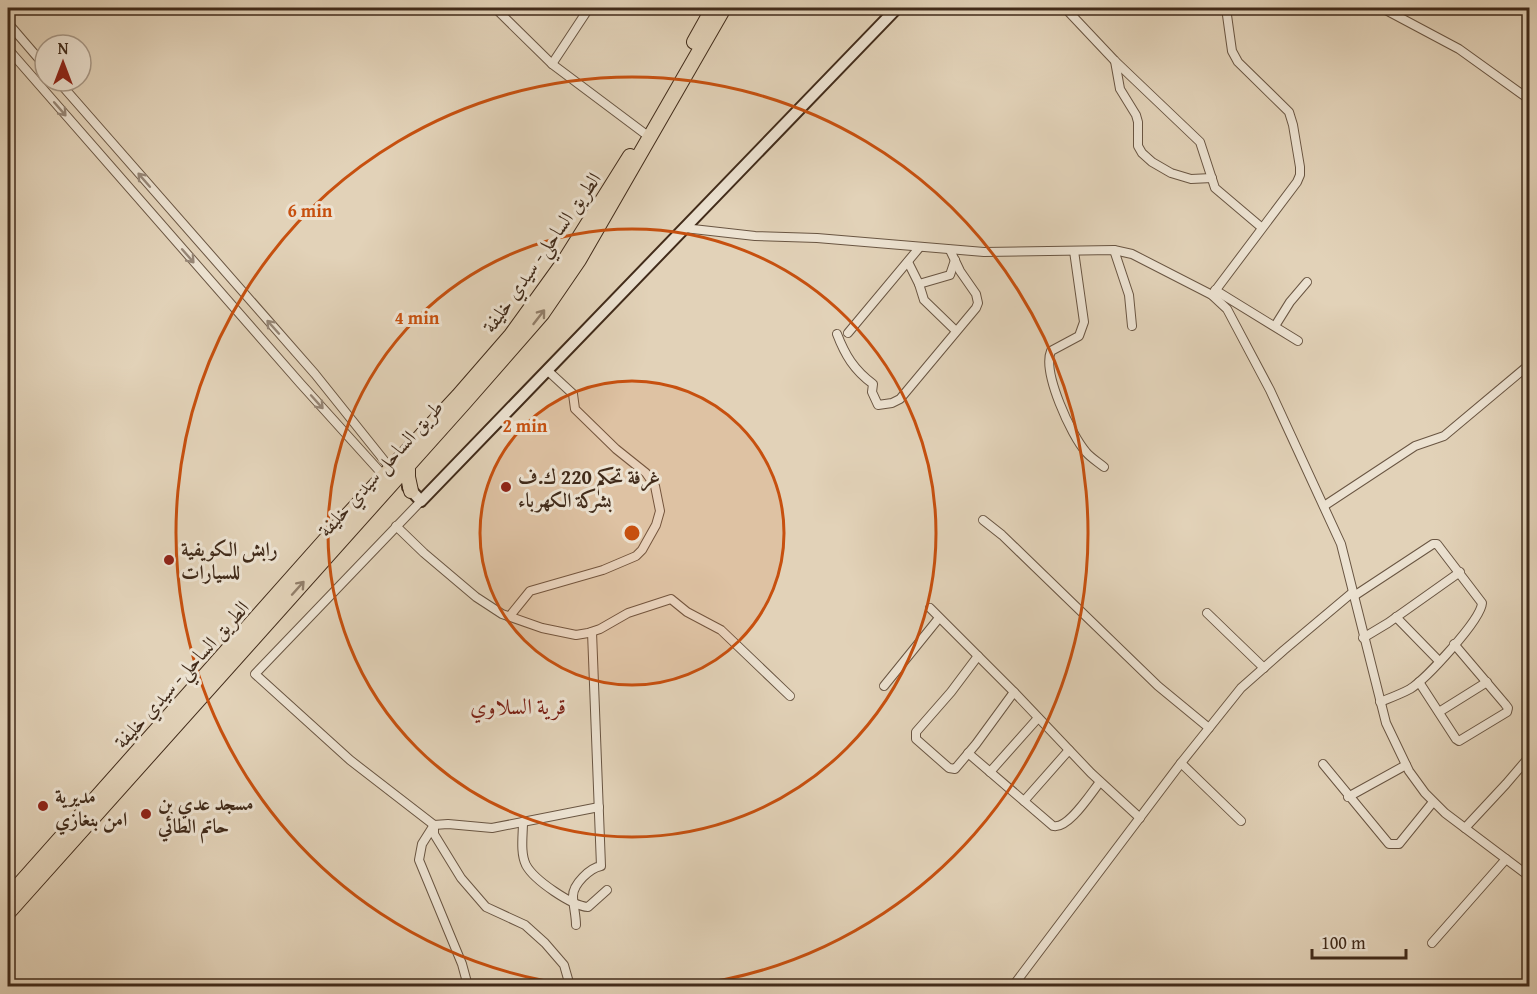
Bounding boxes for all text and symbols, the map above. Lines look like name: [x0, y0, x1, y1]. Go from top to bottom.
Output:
north arrow: [33, 33, 93, 93]
text: N: [58, 36, 69, 60]
one-way arrow: [53, 101, 67, 116]
street label: الطريق الساحلي- سيدي خليفة: [475, 166, 612, 342]
one-way arrow: [138, 172, 151, 188]
text: 6 min: [288, 197, 333, 224]
one-way arrow: [181, 248, 195, 263]
text: 4 min: [395, 304, 440, 331]
one-way arrow: [533, 309, 546, 325]
one-way arrow: [266, 320, 280, 335]
street label: طريق الساحل سيدي خليفة: [310, 393, 451, 544]
one-way arrow: [310, 395, 324, 410]
text: 2 min: [503, 412, 548, 439]
place label: غرفة تحكم 220 ك.ف بشركة الكهرباء: [518, 462, 660, 514]
marker: غرفة تحكم 220 ك.ف بشركة الكهرباء: [499, 480, 513, 494]
centre of rings: [622, 523, 642, 543]
place label: رابش الكويفية للسيارات: [181, 534, 278, 586]
marker: رابش الكويفية للسيارات: [162, 553, 176, 567]
one-way arrow: [291, 581, 305, 596]
street label: الطريق الساحلي- سيدي خليفة: [107, 594, 260, 758]
district label: قرية السلاوي: [470, 690, 566, 724]
place label: مديرية امن بنغازي: [55, 781, 127, 836]
place label: مسجد عدي بن حاتم الطائي: [157, 788, 254, 844]
marker: مديرية امن بنغازي: [36, 799, 50, 813]
marker: مسجد عدي بن حاتم الطائي: [139, 807, 153, 821]
scale bar: [1312, 922, 1406, 960]
text: 100 m: [1321, 929, 1366, 956]

